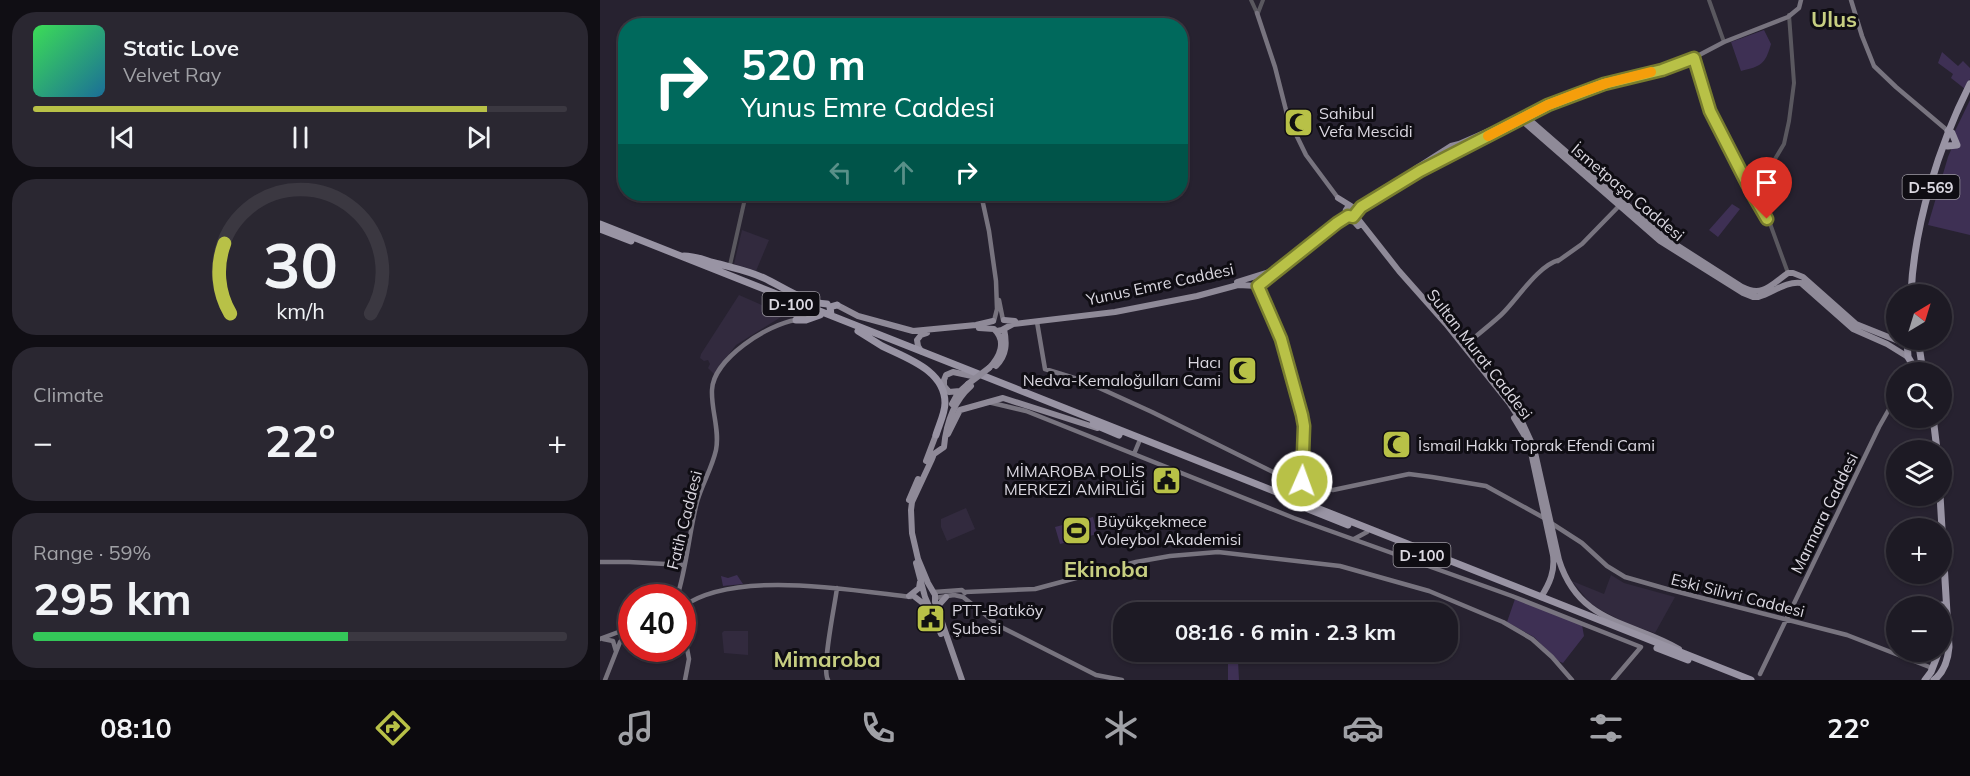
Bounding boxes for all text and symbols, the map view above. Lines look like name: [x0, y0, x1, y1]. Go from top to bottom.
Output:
district label: Ulus: [1811, 5, 1857, 33]
text: Static Love: [123, 34, 239, 62]
text: 520 m: [741, 38, 866, 91]
icon: right: [642, 42, 720, 120]
text: Velvet Ray: [123, 62, 221, 87]
text: Yunus Emre Caddesi: [741, 90, 995, 124]
place label: Sahibul Vefa Mescidi: [1319, 103, 1413, 141]
mosque icon: Sahibul Vefa Mescidi: [1282, 106, 1314, 138]
icon: previous: [106, 121, 139, 154]
icon: pause: [284, 121, 317, 154]
icon: next: [462, 121, 495, 154]
street label: İsmetpaşa Caddesi: [1567, 139, 1689, 245]
icon: left: [824, 156, 857, 189]
icon: ahead: [887, 156, 920, 189]
icon: right: [950, 156, 983, 189]
pin: [1741, 157, 1792, 219]
icon: arrive: [1750, 166, 1783, 199]
road number: D-569: [1902, 175, 1960, 199]
text: 30: [263, 225, 337, 304]
street label: Yunus Emre Caddesi: [1083, 259, 1236, 310]
north arrow: [1886, 284, 1952, 350]
map controls: [1886, 284, 1952, 662]
street label: Sultan Murat Caddesi: [1423, 285, 1537, 423]
road number: D-100: [762, 292, 819, 316]
text: km/h: [276, 297, 324, 324]
place label: Hacı Nedva-Kemaloğulları Cami: [1023, 352, 1221, 390]
mosque icon: Hacı Nedva-Kemaloğulları Cami: [1226, 355, 1258, 387]
button: search: [1886, 362, 1952, 428]
text: Climate: [33, 382, 104, 407]
text: 22°: [264, 412, 336, 468]
text: −: [33, 421, 53, 462]
text: +: [547, 421, 567, 462]
mosque icon: İsmail Hakkı Toprak Efendi Cami: [1381, 429, 1413, 461]
place label: İsmail Hakkı Toprak Efendi Cami: [1418, 435, 1655, 455]
button: layers: [1886, 440, 1952, 506]
position arrow: [1270, 449, 1334, 513]
street label: Marmara Caddesi: [1786, 449, 1862, 577]
place label: MİMAROBA POLİS MERKEZİ AMİRLİĞİ: [1004, 461, 1145, 499]
public building icon: MİMAROBA POLİS MERKEZİ AMİRLİĞİ: [1150, 464, 1182, 496]
street label: Fatih Caddesi: [662, 468, 706, 572]
place label: Büyükçekmece Voleybol Akademisi: [1097, 511, 1241, 549]
sports icon: Büyükçekmece Voleybol Akademisi: [1060, 514, 1092, 546]
button: +: [1886, 518, 1952, 584]
text: Range · 59%: [33, 540, 151, 565]
road number: D-100: [1394, 543, 1450, 567]
district label: Ekinoba: [1064, 555, 1148, 583]
street label: Eski Silivri Caddesi: [1669, 569, 1807, 621]
text: 295 km: [33, 570, 192, 626]
speed limit sign: 40: [618, 584, 696, 662]
button: −: [1886, 596, 1952, 662]
place label: PTT-Batıköy Şubesi: [952, 600, 1044, 638]
public building icon: PTT-Batıköy Şubesi: [915, 603, 947, 635]
text: 08:16 · 6 min · 2.3 km: [1175, 618, 1396, 646]
district label: Mimaroba: [773, 645, 881, 673]
icon: directions: [372, 707, 414, 749]
icon: music: [615, 707, 657, 749]
icon: phone: [857, 707, 899, 749]
icon: climate: [1100, 707, 1142, 749]
icon: car: [1342, 707, 1384, 749]
icon: filters: [1585, 707, 1627, 749]
text: 08:10: [100, 711, 172, 745]
text: 22°: [1827, 711, 1870, 745]

